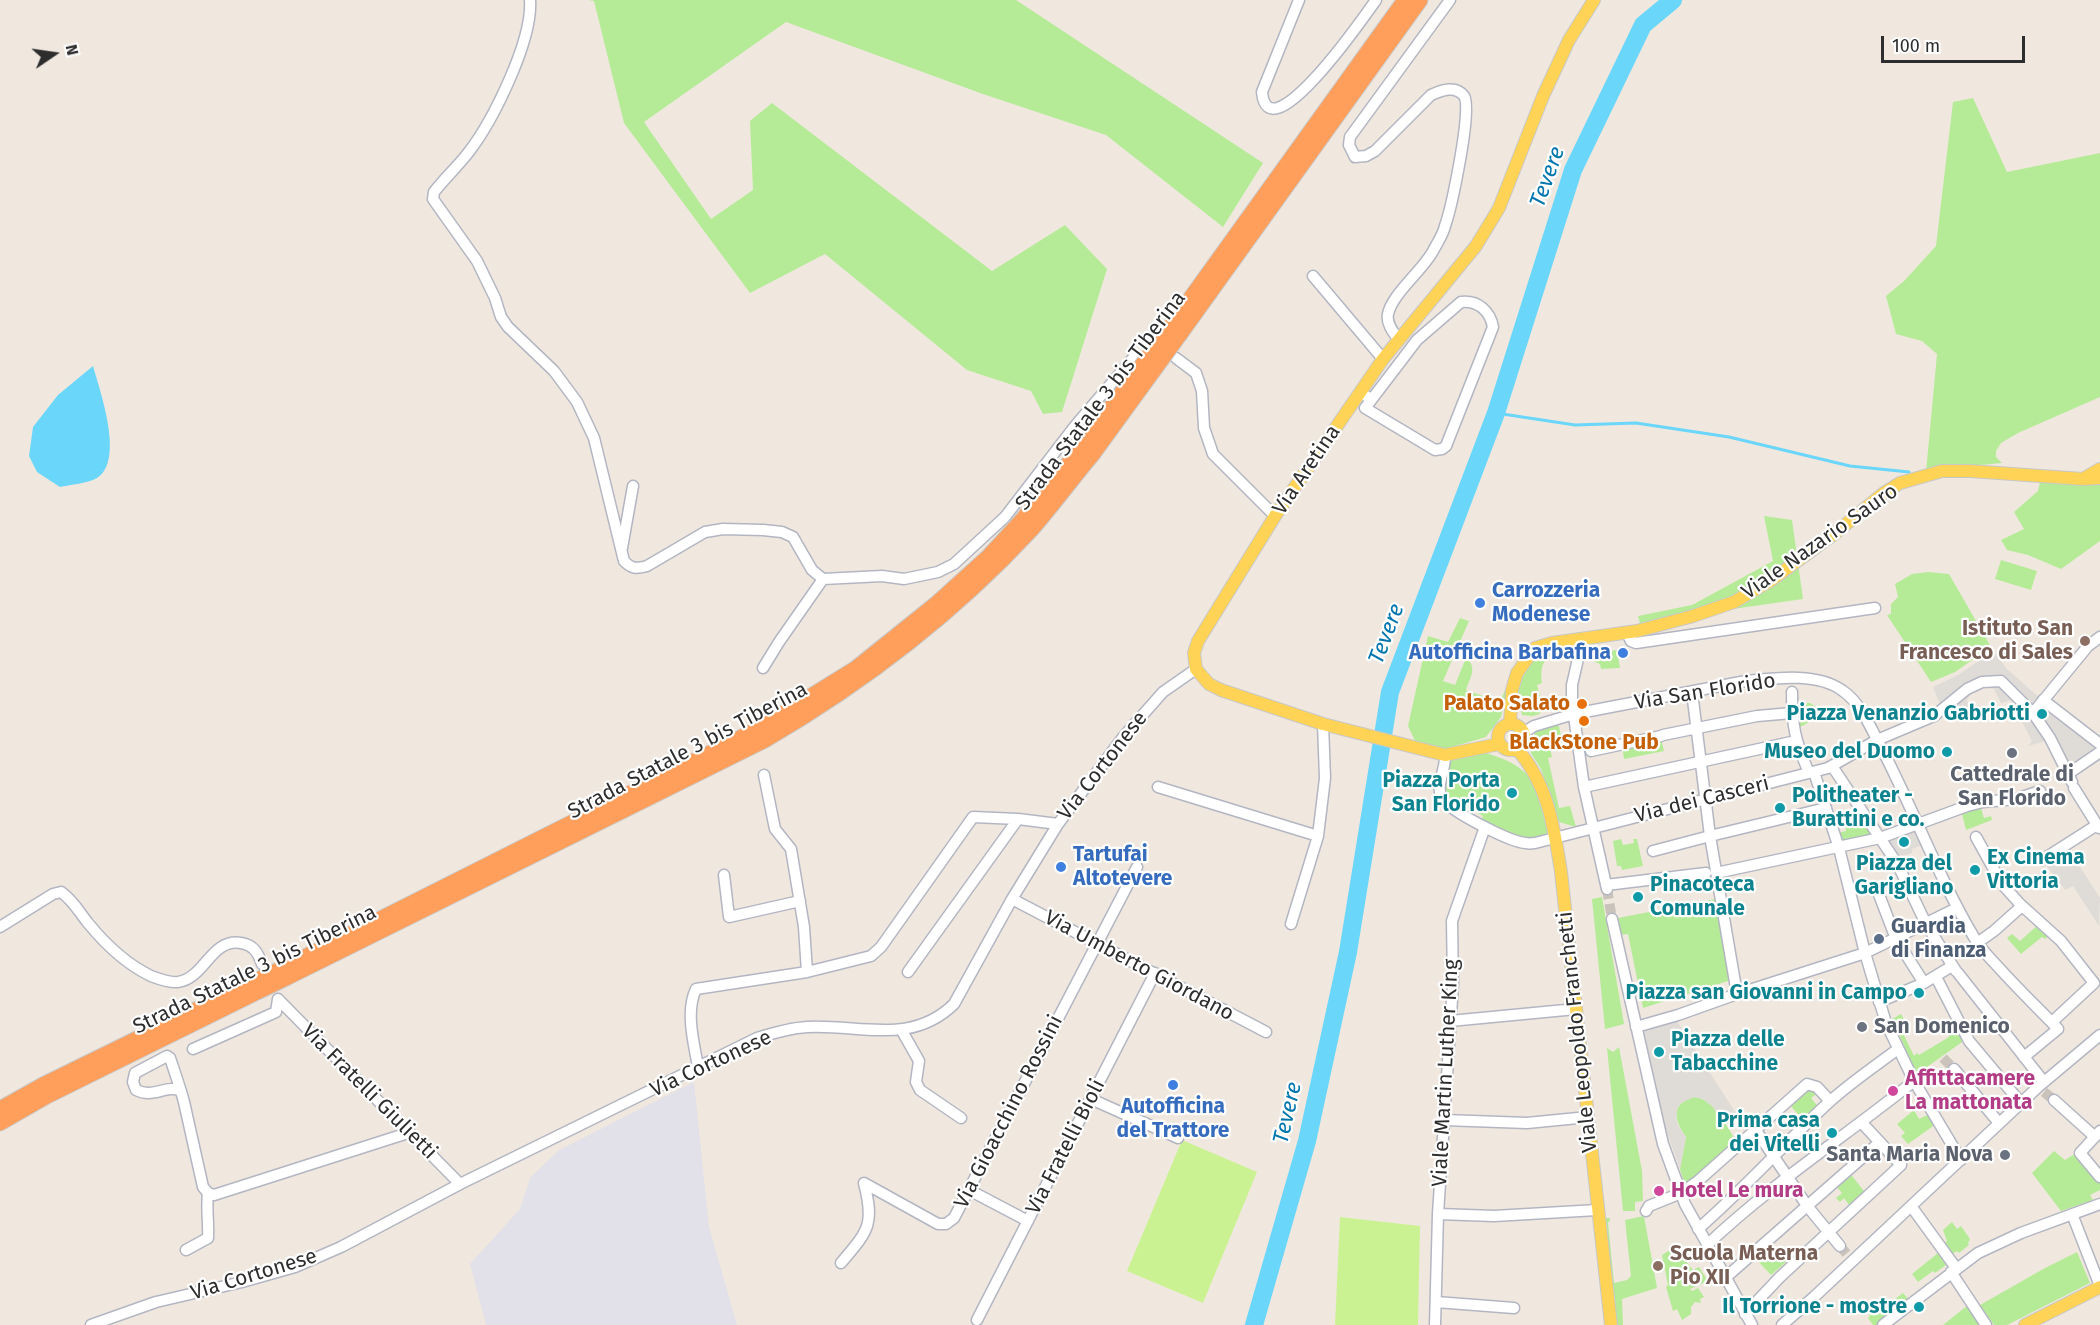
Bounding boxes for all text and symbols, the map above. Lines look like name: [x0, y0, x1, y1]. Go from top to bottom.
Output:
north arrow: [24, 24, 84, 84]
scale bar: [1884, 24, 2028, 62]
text: 100 m: [1892, 35, 1940, 57]
text: N: [62, 43, 82, 57]
water label: Tevere: [1525, 143, 1571, 211]
street label: Strada Statale 3 bis Tiberina: [1010, 287, 1192, 515]
street label: Via Aretina: [1268, 420, 1346, 520]
street label: Viale Nazario Sauro: [1737, 479, 1903, 605]
place label: Carrozzeria Modenese: [1492, 578, 1600, 628]
marker: Carrozzeria Modenese: [1473, 596, 1487, 610]
water label: Tevere: [1364, 600, 1410, 668]
place label: Istituto San Francesco di Sales: [1899, 616, 2073, 666]
marker: Istituto San Francesco di Sales: [2078, 634, 2092, 648]
place label: Autofficina Barbafina: [1409, 640, 1611, 666]
marker: Autofficina Barbafina: [1616, 646, 1630, 660]
street label: Via San Florido: [1633, 668, 1777, 716]
street label: Strada Statale 3 bis Tiberina: [564, 677, 812, 825]
place label: Palato Salato: [1444, 691, 1570, 717]
marker: Palato Salato: [1575, 697, 1589, 711]
place label: Piazza Venanzio Gabriotti: [1787, 701, 2030, 727]
street label: Via Cortonese: [1053, 707, 1153, 825]
marker: Piazza Venanzio Gabriotti: [2035, 707, 2049, 721]
marker: BlackStone Pub: [1577, 714, 1591, 728]
place label: BlackStone Pub: [1509, 730, 1659, 756]
place label: Museo del Duomo: [1764, 739, 1935, 765]
marker: Museo del Duomo: [1940, 745, 1954, 759]
marker: Cattedrale di San Florido: [2005, 746, 2019, 760]
place label: Cattedrale di San Florido: [1950, 762, 2074, 812]
place label: Piazza Porta San Florido: [1383, 768, 1500, 818]
street label: Via dei Casceri: [1632, 771, 1772, 829]
place label: Politheater - Burattini e co.: [1792, 783, 1925, 833]
marker: Piazza Porta San Florido: [1505, 786, 1519, 800]
marker: Politheater - Burattini e co.: [1773, 801, 1787, 815]
marker: Piazza del Garigliano: [1897, 835, 1911, 849]
place label: Tartufai Altotevere: [1073, 842, 1172, 892]
place label: Ex Cinema Vittoria: [1987, 845, 2085, 895]
place label: Piazza del Garigliano: [1854, 851, 1954, 901]
marker: Tartufai Altotevere: [1054, 860, 1068, 874]
marker: Ex Cinema Vittoria: [1968, 863, 1982, 877]
place label: Pinacoteca Comunale: [1650, 872, 1755, 922]
marker: Pinacoteca Comunale: [1631, 890, 1645, 904]
street label: Strada Statale 3 bis Tiberina: [129, 900, 381, 1040]
street label: Via Umberto Giordano: [1040, 905, 1238, 1027]
street label: Viale Leopoldo Franchetti: [1553, 910, 1603, 1154]
place label: Guardia di Finanza: [1891, 914, 1987, 964]
marker: Guardia di Finanza: [1872, 932, 1886, 946]
street label: Viale Martin Luther King: [1427, 958, 1465, 1188]
place label: Piazza san Giovanni in Campo: [1626, 980, 1907, 1006]
marker: Piazza san Giovanni in Campo: [1912, 986, 1926, 1000]
street label: Via Gioacchino Rossini: [949, 1011, 1069, 1213]
place label: San Domenico: [1874, 1014, 2010, 1040]
street label: Via Fratelli Giulietti: [296, 1019, 442, 1165]
marker: San Domenico: [1855, 1020, 1869, 1034]
street label: Via Cortonese: [646, 1025, 776, 1103]
place label: Piazza delle Tabacchine: [1671, 1027, 1785, 1077]
marker: Piazza delle Tabacchine: [1652, 1045, 1666, 1059]
place label: Affittacamere La mattonata: [1905, 1066, 2035, 1116]
street label: Via Fratelli Bioli: [1021, 1075, 1111, 1219]
marker: Autofficina del Trattore: [1166, 1078, 1180, 1092]
water label: Tevere: [1268, 1080, 1308, 1146]
marker: Affittacamere La mattonata: [1886, 1084, 1900, 1098]
place label: Autofficina del Trattore: [1117, 1094, 1229, 1144]
place label: Prima casa dei Vitelli: [1717, 1108, 1820, 1158]
marker: Prima casa dei Vitelli: [1825, 1126, 1839, 1140]
place label: Santa Maria Nova: [1826, 1142, 1993, 1168]
marker: Santa Maria Nova: [1998, 1148, 2012, 1162]
place label: Hotel Le mura: [1671, 1178, 1804, 1204]
marker: Hotel Le mura: [1652, 1184, 1666, 1198]
place label: Scuola Materna Pio XII: [1670, 1241, 1818, 1291]
street label: Via Cortonese: [188, 1244, 320, 1306]
marker: Scuola Materna Pio XII: [1651, 1259, 1665, 1273]
place label: Il Torrione - mostre: [1722, 1294, 1907, 1320]
marker: Il Torrione - mostre: [1912, 1300, 1926, 1314]

